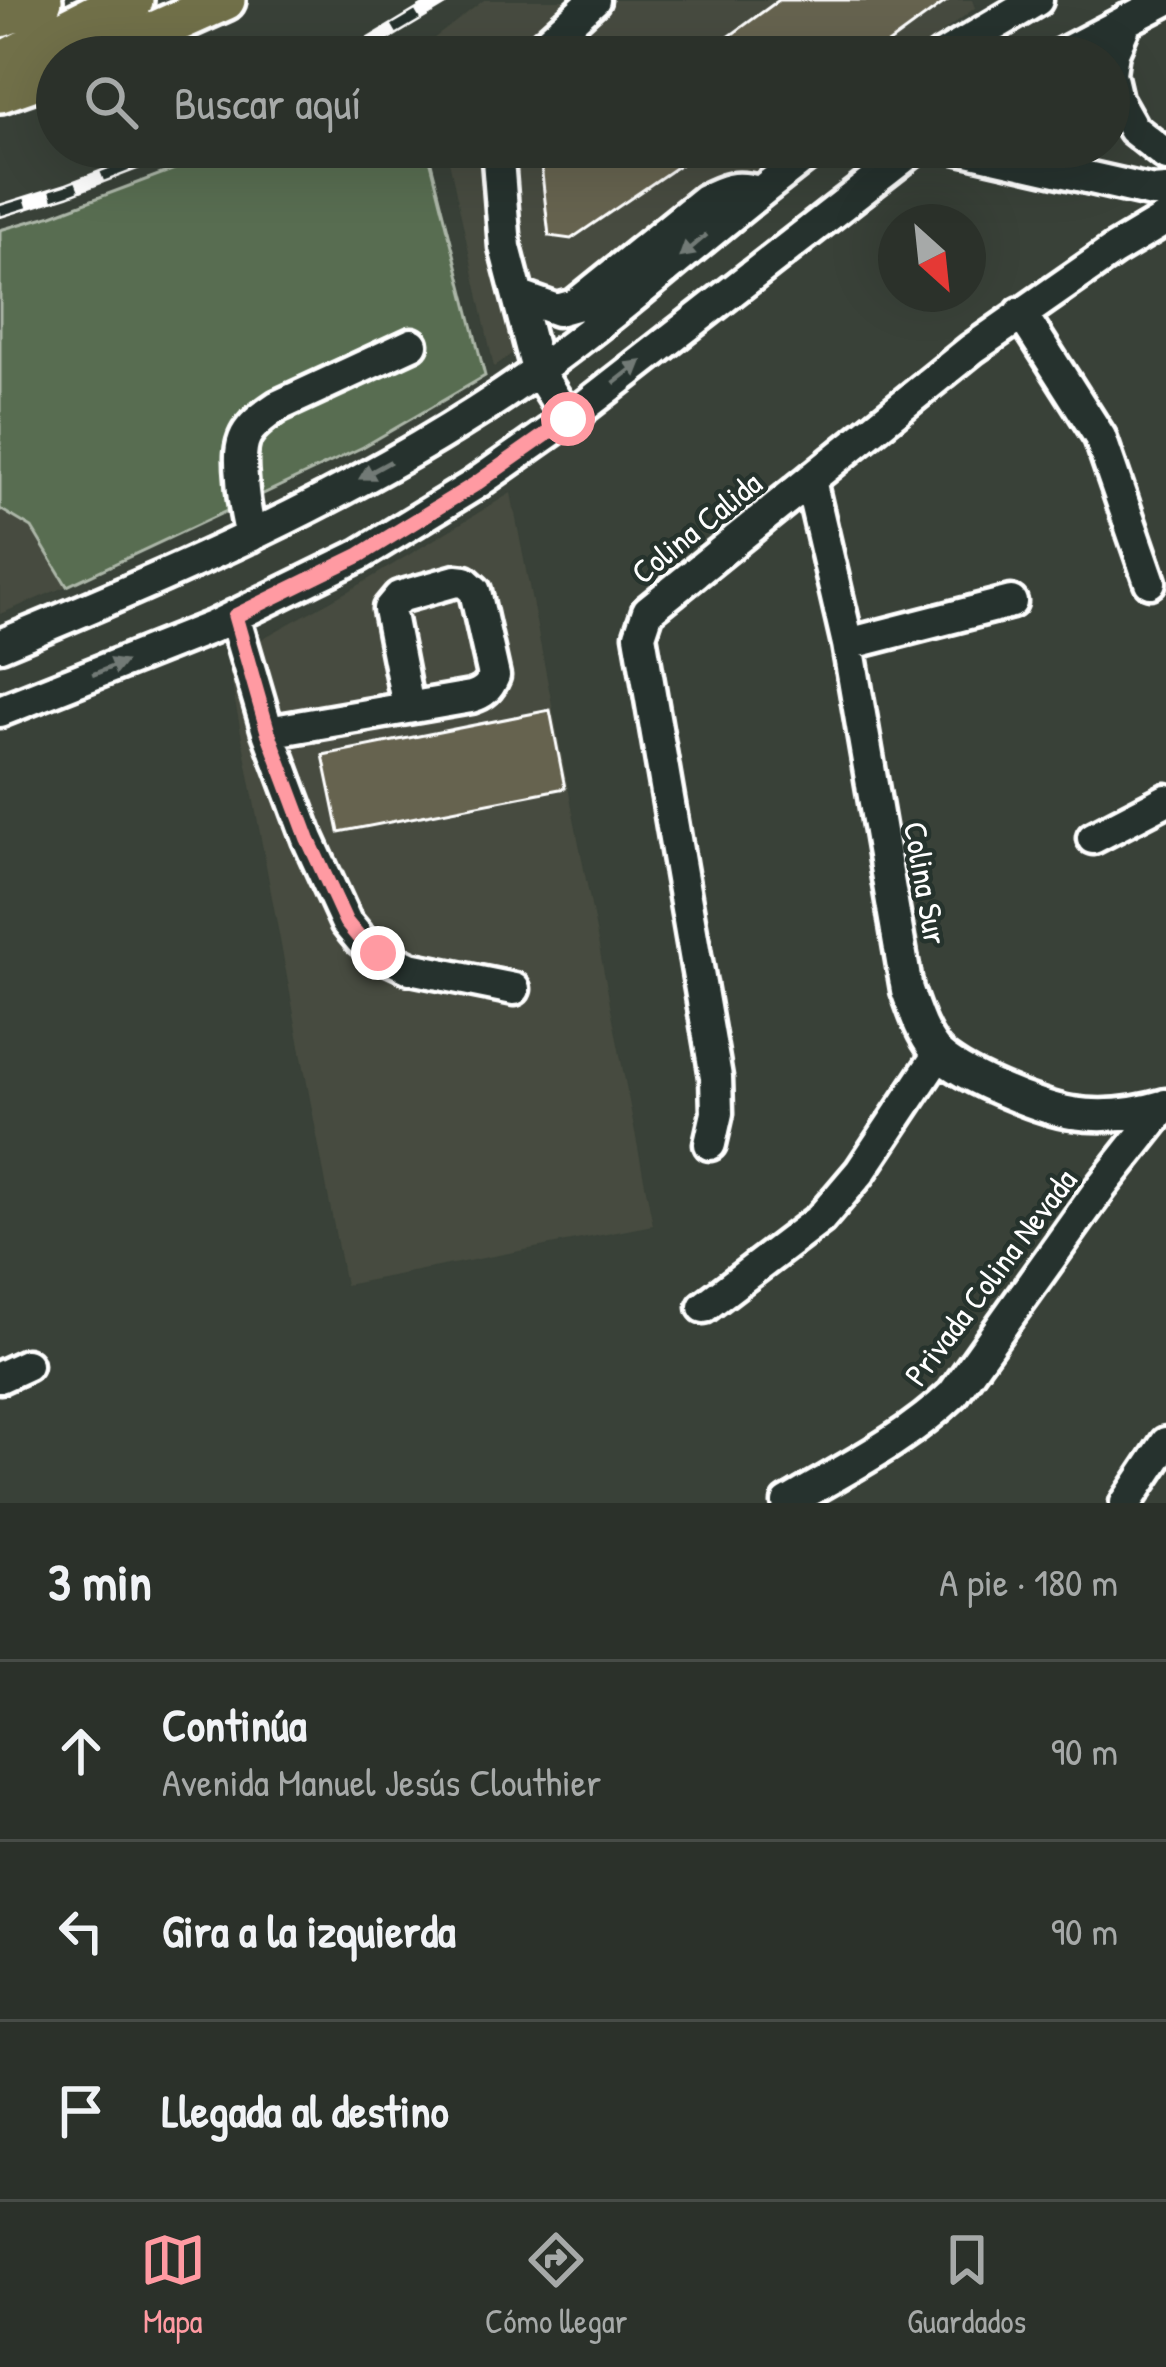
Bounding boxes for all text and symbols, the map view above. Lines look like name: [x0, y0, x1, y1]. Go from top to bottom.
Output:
search box: [36, 36, 1130, 168]
icon: search: [78, 69, 144, 135]
text: Buscar aquí: [174, 72, 361, 133]
north arrow: [878, 204, 986, 312]
one-way arrow: [678, 233, 709, 258]
one-way arrow: [612, 360, 643, 385]
route start: [541, 392, 595, 446]
one-way arrow: [358, 459, 393, 480]
street label: Colina Calida: [622, 461, 771, 593]
one-way arrow: [91, 658, 127, 677]
street label: Colina Sur: [894, 818, 958, 948]
route end: [351, 926, 405, 980]
street label: Privada Colina Nevada: [894, 1159, 1086, 1395]
text: 3 min: [48, 1547, 152, 1616]
text: A pie · 180 m: [939, 1555, 1118, 1608]
text: Continúa: [162, 1694, 307, 1755]
icon: ahead: [48, 1718, 114, 1784]
text: 90 m: [1051, 1724, 1118, 1777]
text: Avenida Manuel Jesús Clouthier: [162, 1755, 601, 1808]
icon: left: [48, 1898, 114, 1964]
text: Gira a la izquierda: [162, 1900, 456, 1961]
text: 90 m: [1051, 1904, 1118, 1957]
icon: arrive: [48, 2078, 114, 2144]
text: Llegada al destino: [162, 2080, 449, 2141]
tab: Mapa: [140, 2227, 206, 2343]
tab: Cómo llegar: [485, 2227, 628, 2343]
tab: Guardados: [907, 2227, 1026, 2343]

